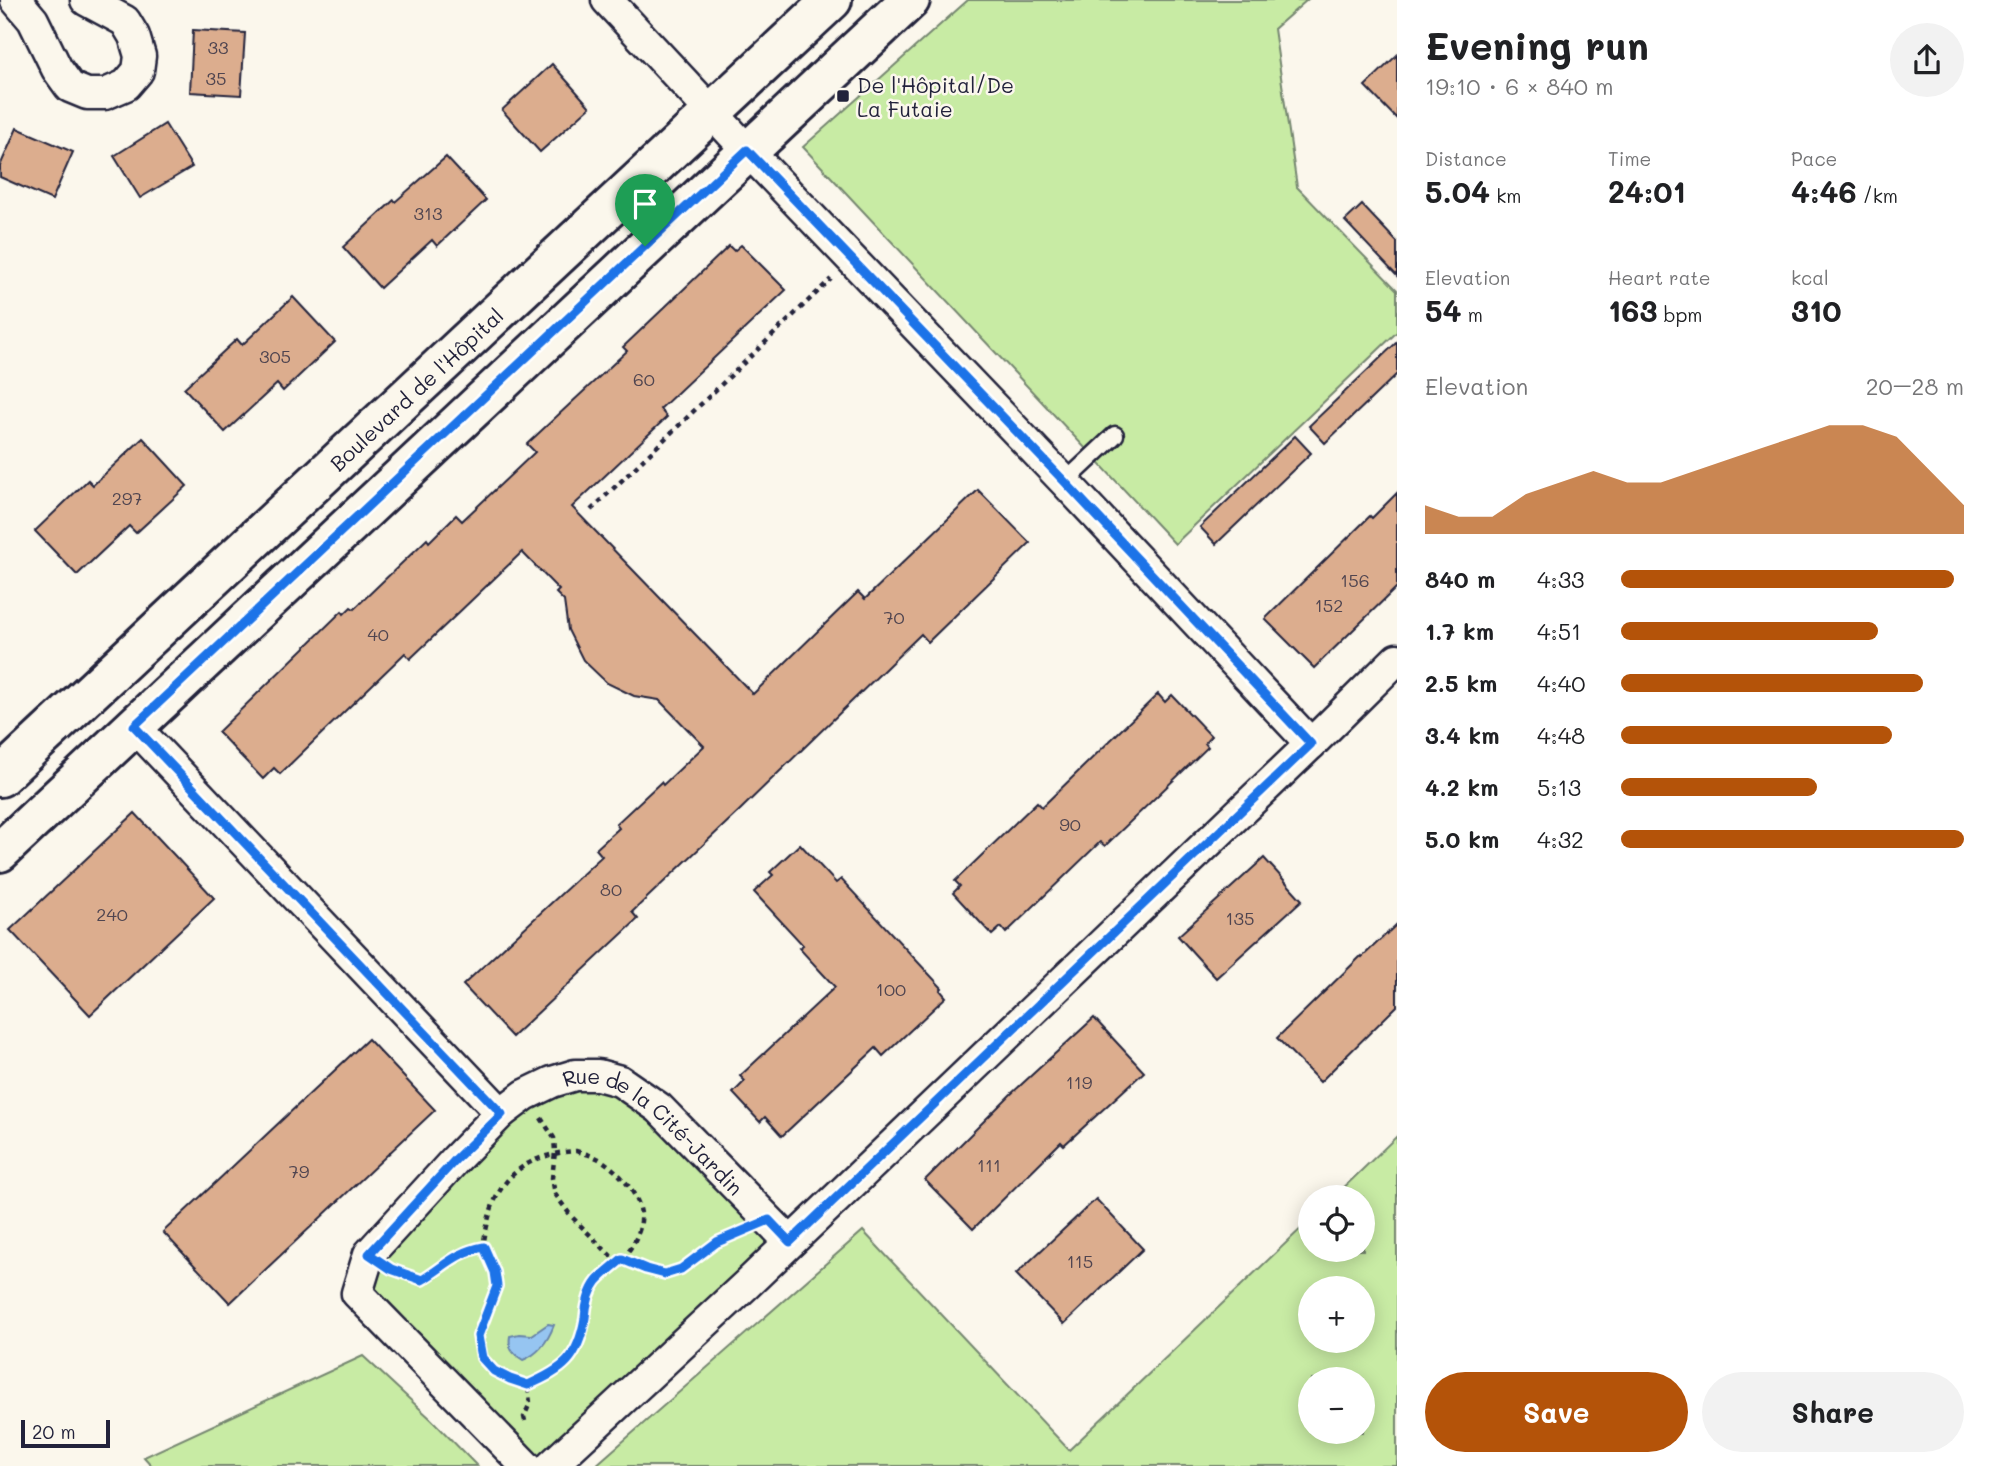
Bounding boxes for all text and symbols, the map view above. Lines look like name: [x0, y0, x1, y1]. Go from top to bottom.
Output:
text: Evening run: [1425, 20, 1649, 70]
button: share: [1890, 23, 1964, 97]
house number: 33: [207, 35, 229, 59]
house number: 35: [205, 66, 227, 90]
place label: De l'Hôpital/De La Futaie: [857, 71, 1014, 122]
text: 19:10 · 6 × 840 m: [1425, 71, 1614, 101]
marker: De l'Hôpital/De La Futaie: [835, 88, 851, 104]
text: Distance: [1425, 146, 1507, 171]
text: Time: [1608, 146, 1651, 171]
text: Pace: [1791, 146, 1837, 171]
text: 5.04: [1425, 171, 1490, 211]
text: 24:01: [1608, 171, 1686, 211]
text: 4:46: [1791, 171, 1857, 211]
pin: [615, 174, 675, 246]
text: km: [1490, 183, 1521, 208]
text: /km: [1857, 183, 1898, 208]
icon: arrive: [626, 185, 664, 223]
house number: 313: [413, 201, 443, 225]
text: Elevation: [1425, 265, 1510, 290]
text: Heart rate: [1608, 265, 1711, 290]
text: kcal: [1791, 265, 1829, 290]
text: 54: [1425, 290, 1462, 330]
text: 163: [1608, 290, 1657, 330]
text: 310: [1791, 290, 1842, 330]
street label: Boulevard de l'Hôpital: [323, 301, 508, 476]
text: m: [1462, 302, 1483, 327]
text: bpm: [1657, 302, 1703, 327]
house number: 305: [259, 344, 291, 368]
house number: 60: [633, 367, 655, 391]
text: Elevation: [1425, 371, 1528, 401]
text: 20–28 m: [1866, 371, 1964, 401]
house number: 297: [112, 486, 142, 510]
text: 840 m: [1425, 564, 1495, 594]
text: 4:33: [1537, 564, 1585, 594]
house number: 156: [1340, 568, 1370, 592]
house number: 152: [1315, 593, 1343, 617]
house number: 70: [883, 605, 905, 629]
text: 1.7 km: [1425, 616, 1494, 646]
text: 4:51: [1537, 616, 1581, 646]
house number: 40: [367, 622, 389, 646]
text: 2.5 km: [1425, 668, 1497, 698]
text: 4:40: [1537, 668, 1585, 698]
text: 3.4 km: [1425, 720, 1499, 750]
text: 4:48: [1537, 720, 1585, 750]
text: 4.2 km: [1425, 772, 1498, 802]
text: 5:13: [1537, 772, 1581, 802]
house number: 90: [1059, 812, 1081, 836]
text: 5.0 km: [1425, 824, 1499, 854]
text: 4:32: [1537, 824, 1584, 854]
house number: 80: [600, 877, 622, 901]
house number: 240: [96, 902, 128, 926]
house number: 135: [1225, 906, 1255, 930]
house number: 100: [876, 977, 906, 1001]
street label: Rue de la Cité-Jardin: [559, 1062, 750, 1200]
house number: 119: [1066, 1070, 1093, 1094]
house number: 111: [977, 1153, 1001, 1177]
house number: 79: [289, 1159, 310, 1183]
map controls: [1298, 1185, 1375, 1444]
button: locate: [1298, 1185, 1375, 1262]
house number: 115: [1067, 1249, 1093, 1273]
button: +: [1298, 1276, 1375, 1353]
button: −: [1298, 1367, 1375, 1444]
button: Save: [1425, 1372, 1688, 1452]
button: Share: [1702, 1372, 1964, 1452]
scale bar: [21, 1417, 110, 1449]
text: 20 m: [32, 1419, 76, 1444]

